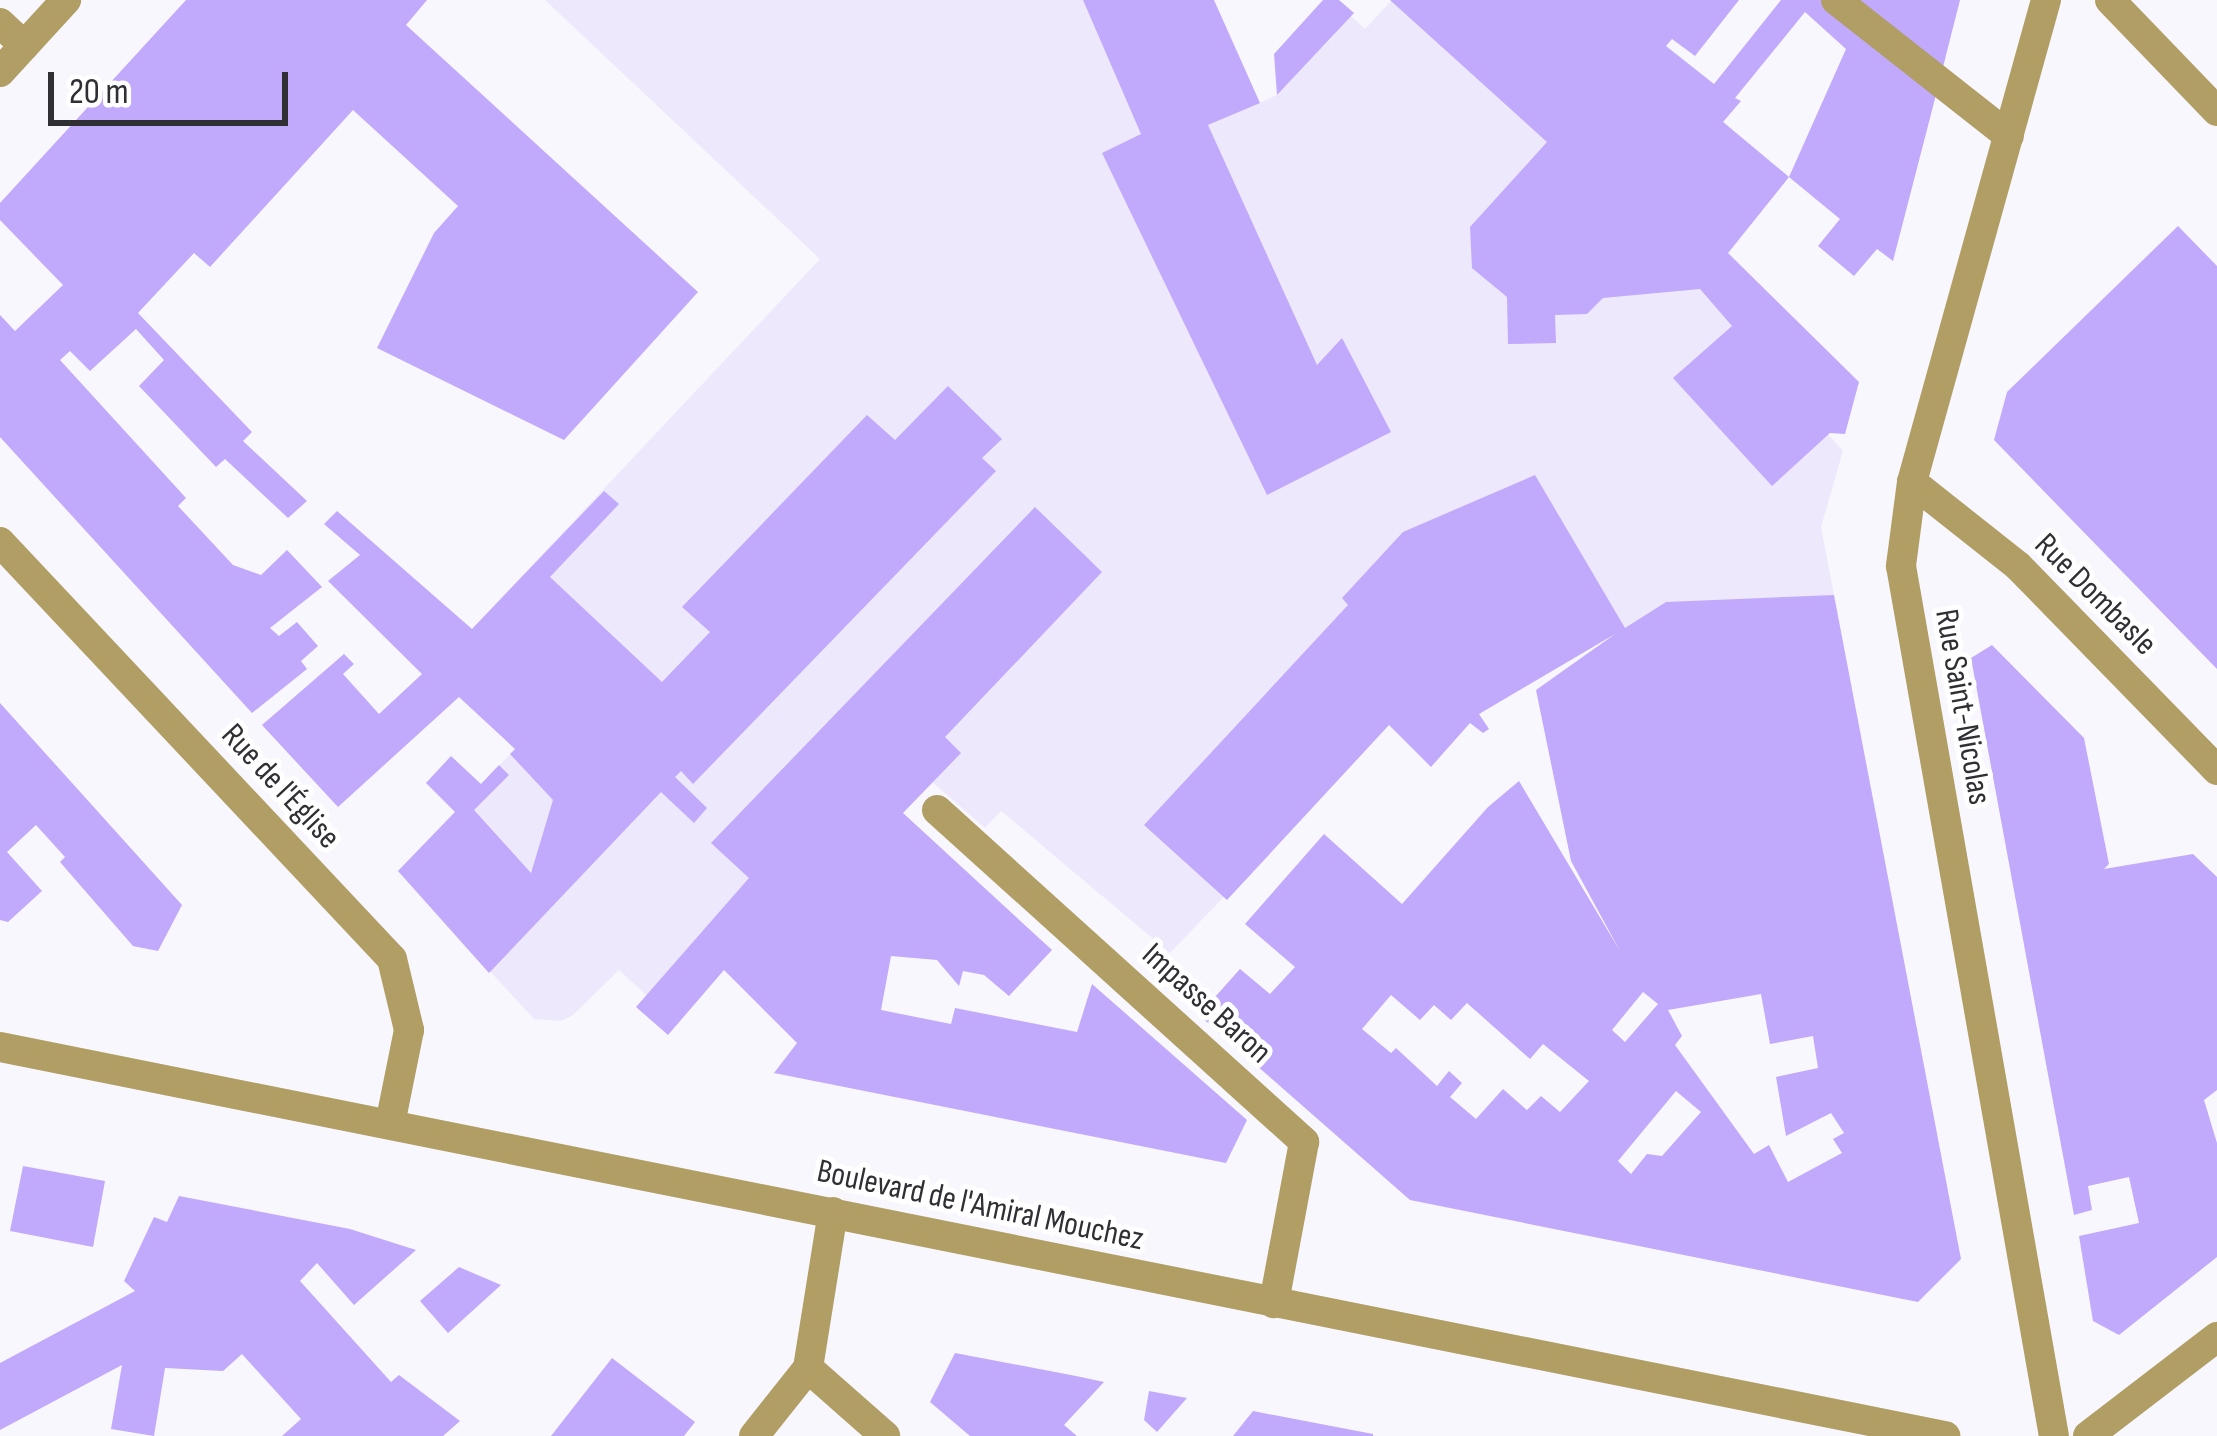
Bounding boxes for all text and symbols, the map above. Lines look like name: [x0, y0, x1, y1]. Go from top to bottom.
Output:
scale bar: [54, 48, 294, 122]
text: 20 m: [69, 71, 129, 114]
street label: Rue Dombasle: [2026, 526, 2164, 664]
street label: Rue Saint-Nicolas: [1925, 606, 1999, 808]
street label: Rue de l'Église: [212, 716, 348, 858]
street label: Impasse Baron: [1133, 936, 1279, 1072]
street label: Boulevard de l'Amiral Mouchez: [813, 1152, 1147, 1260]

